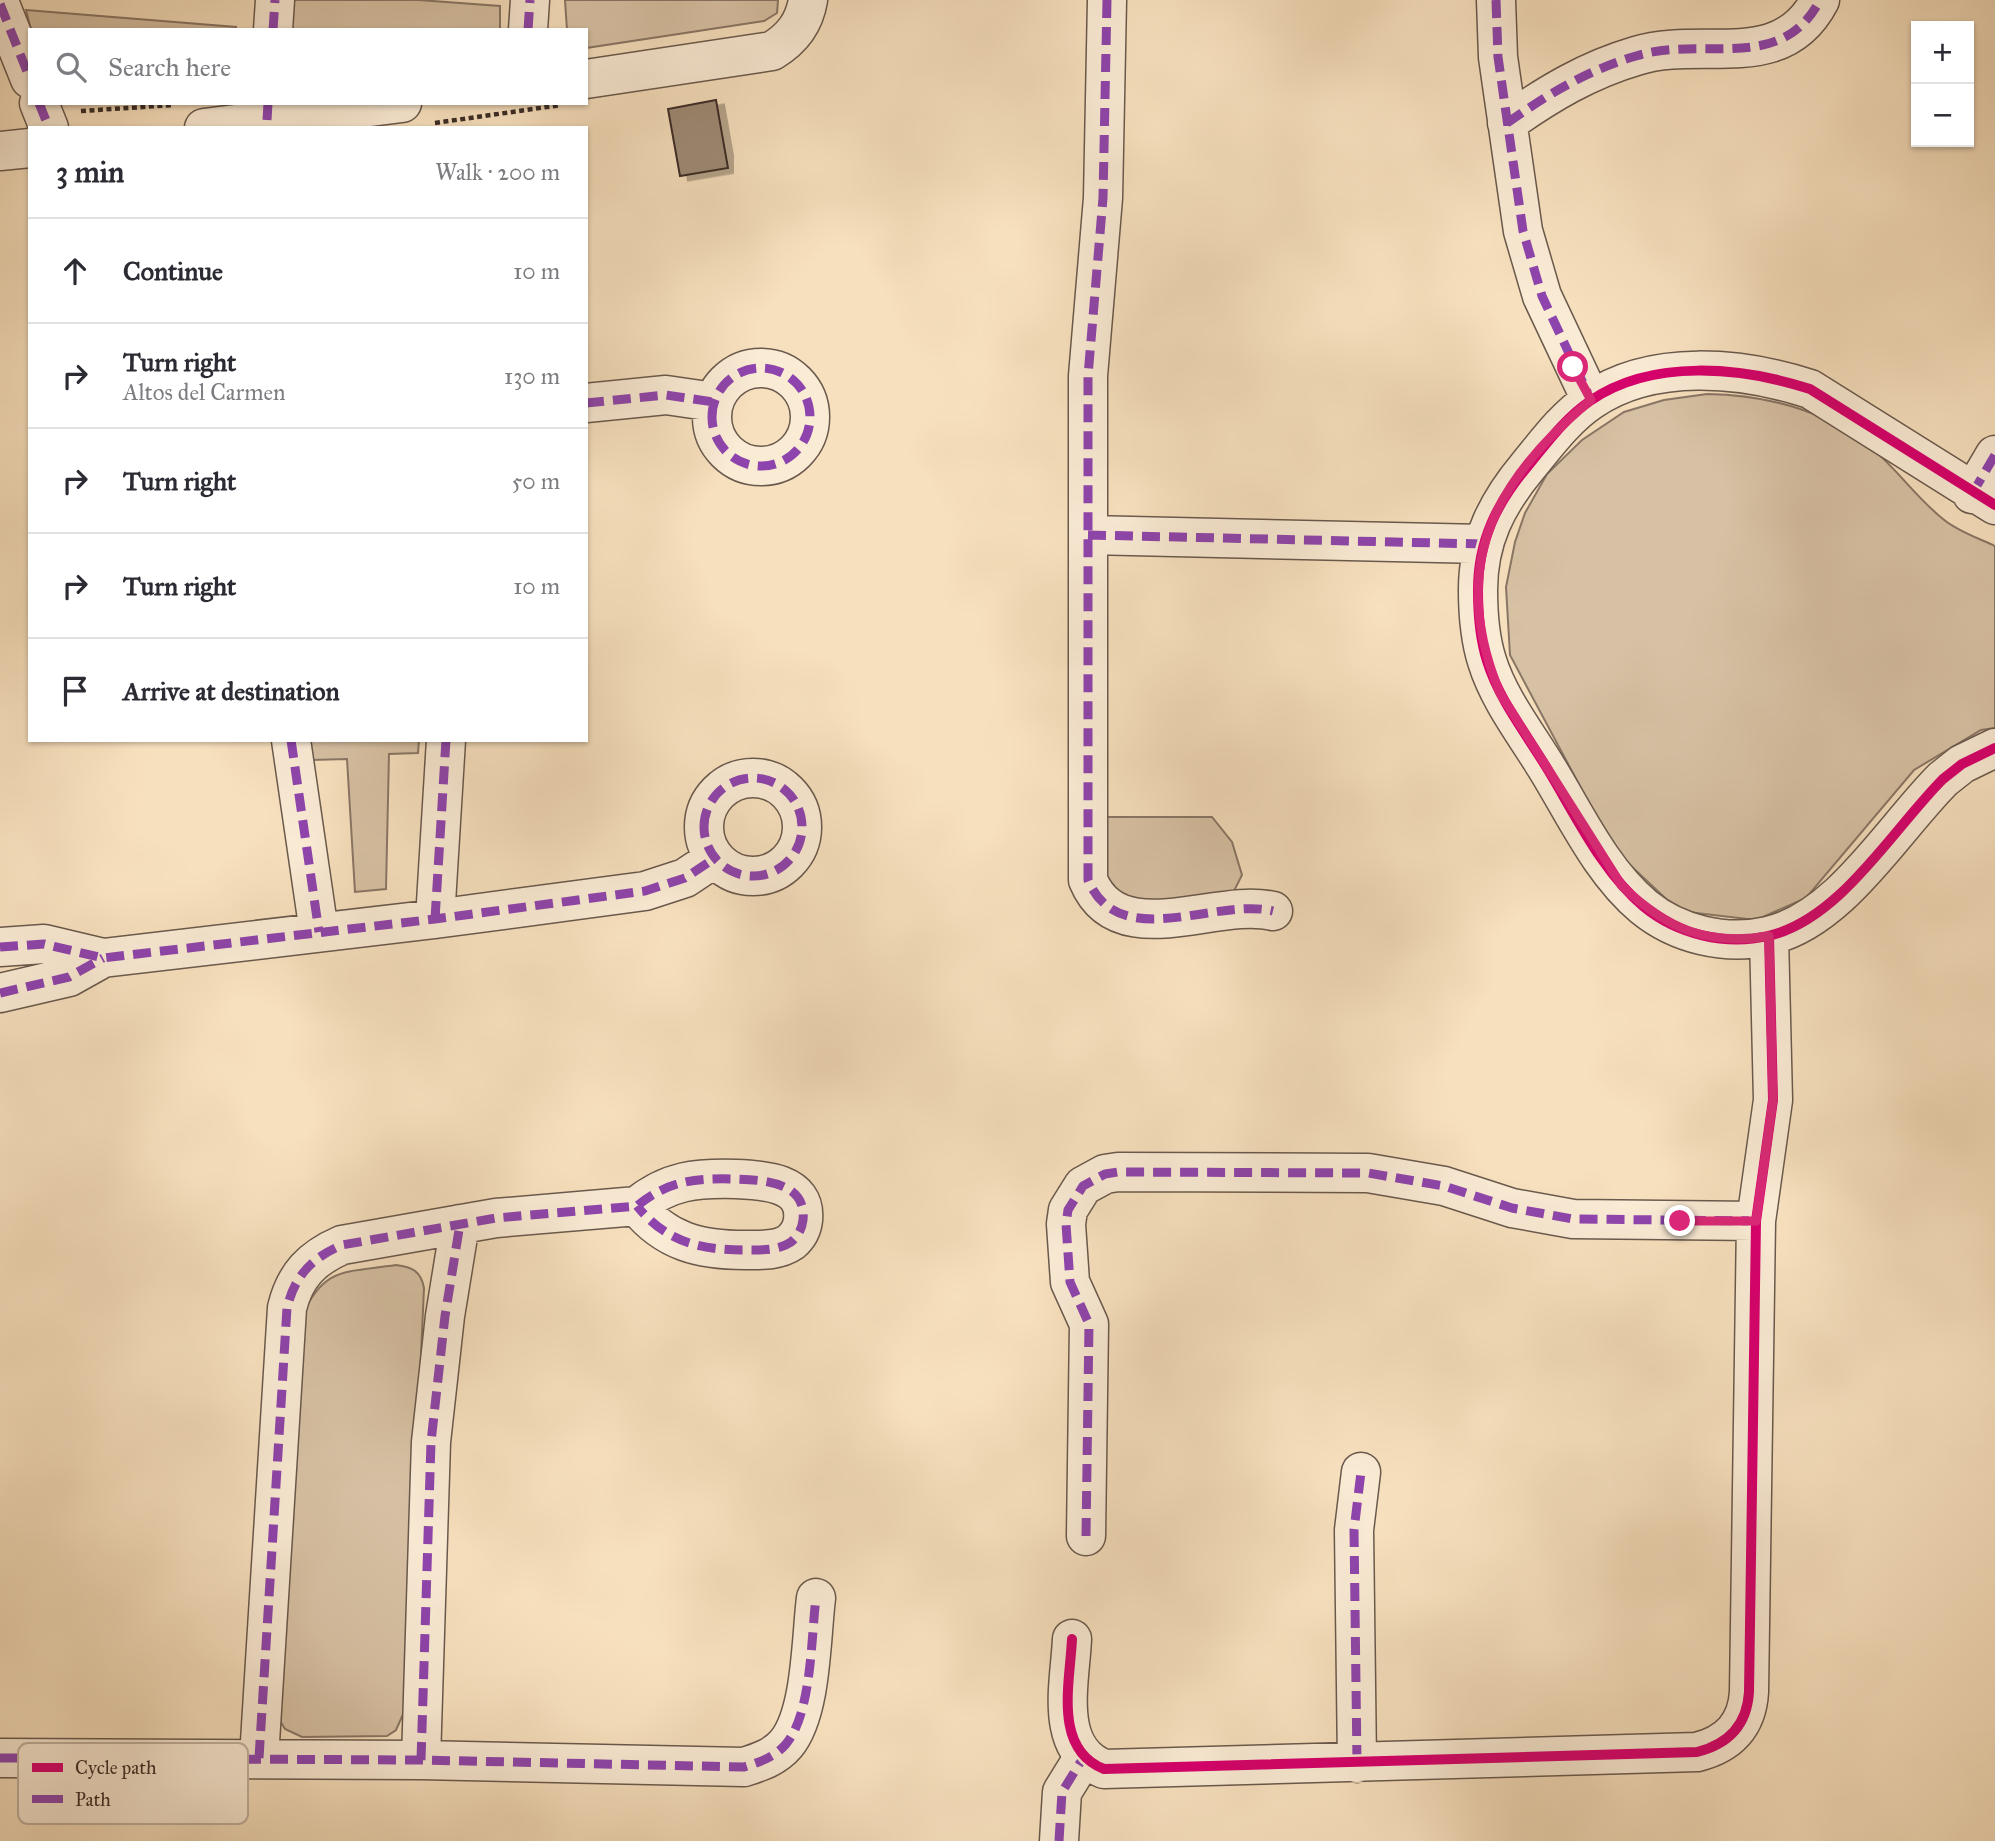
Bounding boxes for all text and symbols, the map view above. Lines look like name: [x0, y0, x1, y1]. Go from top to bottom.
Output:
map controls: [1911, 21, 1974, 147]
button: +: [1911, 21, 1974, 84]
search box: [28, 28, 588, 105]
icon: search: [52, 48, 90, 86]
text: Search here: [108, 51, 231, 83]
button: −: [1911, 84, 1974, 147]
text: 3 min: [56, 154, 124, 190]
text: Walk · 200 m: [435, 158, 560, 186]
icon: ahead: [56, 252, 94, 290]
text: Continue: [123, 255, 223, 287]
text: 10 m: [513, 257, 560, 285]
text: Turn right: [123, 346, 236, 378]
route start: [1557, 351, 1588, 382]
icon: right: [56, 357, 94, 395]
text: 130 m: [504, 362, 560, 390]
text: Altos del Carmen: [123, 378, 285, 406]
icon: right: [56, 462, 94, 500]
text: Turn right: [123, 465, 236, 497]
text: 50 m: [512, 467, 560, 495]
icon: right: [56, 567, 94, 605]
text: Turn right: [123, 570, 236, 602]
text: 10 m: [513, 572, 560, 600]
icon: arrive: [56, 672, 94, 710]
text: Arrive at destination: [123, 675, 340, 707]
route end: [1664, 1205, 1695, 1236]
legend: [18, 1743, 248, 1824]
text: Cycle path: [75, 1756, 157, 1779]
text: Path: [75, 1788, 111, 1811]

